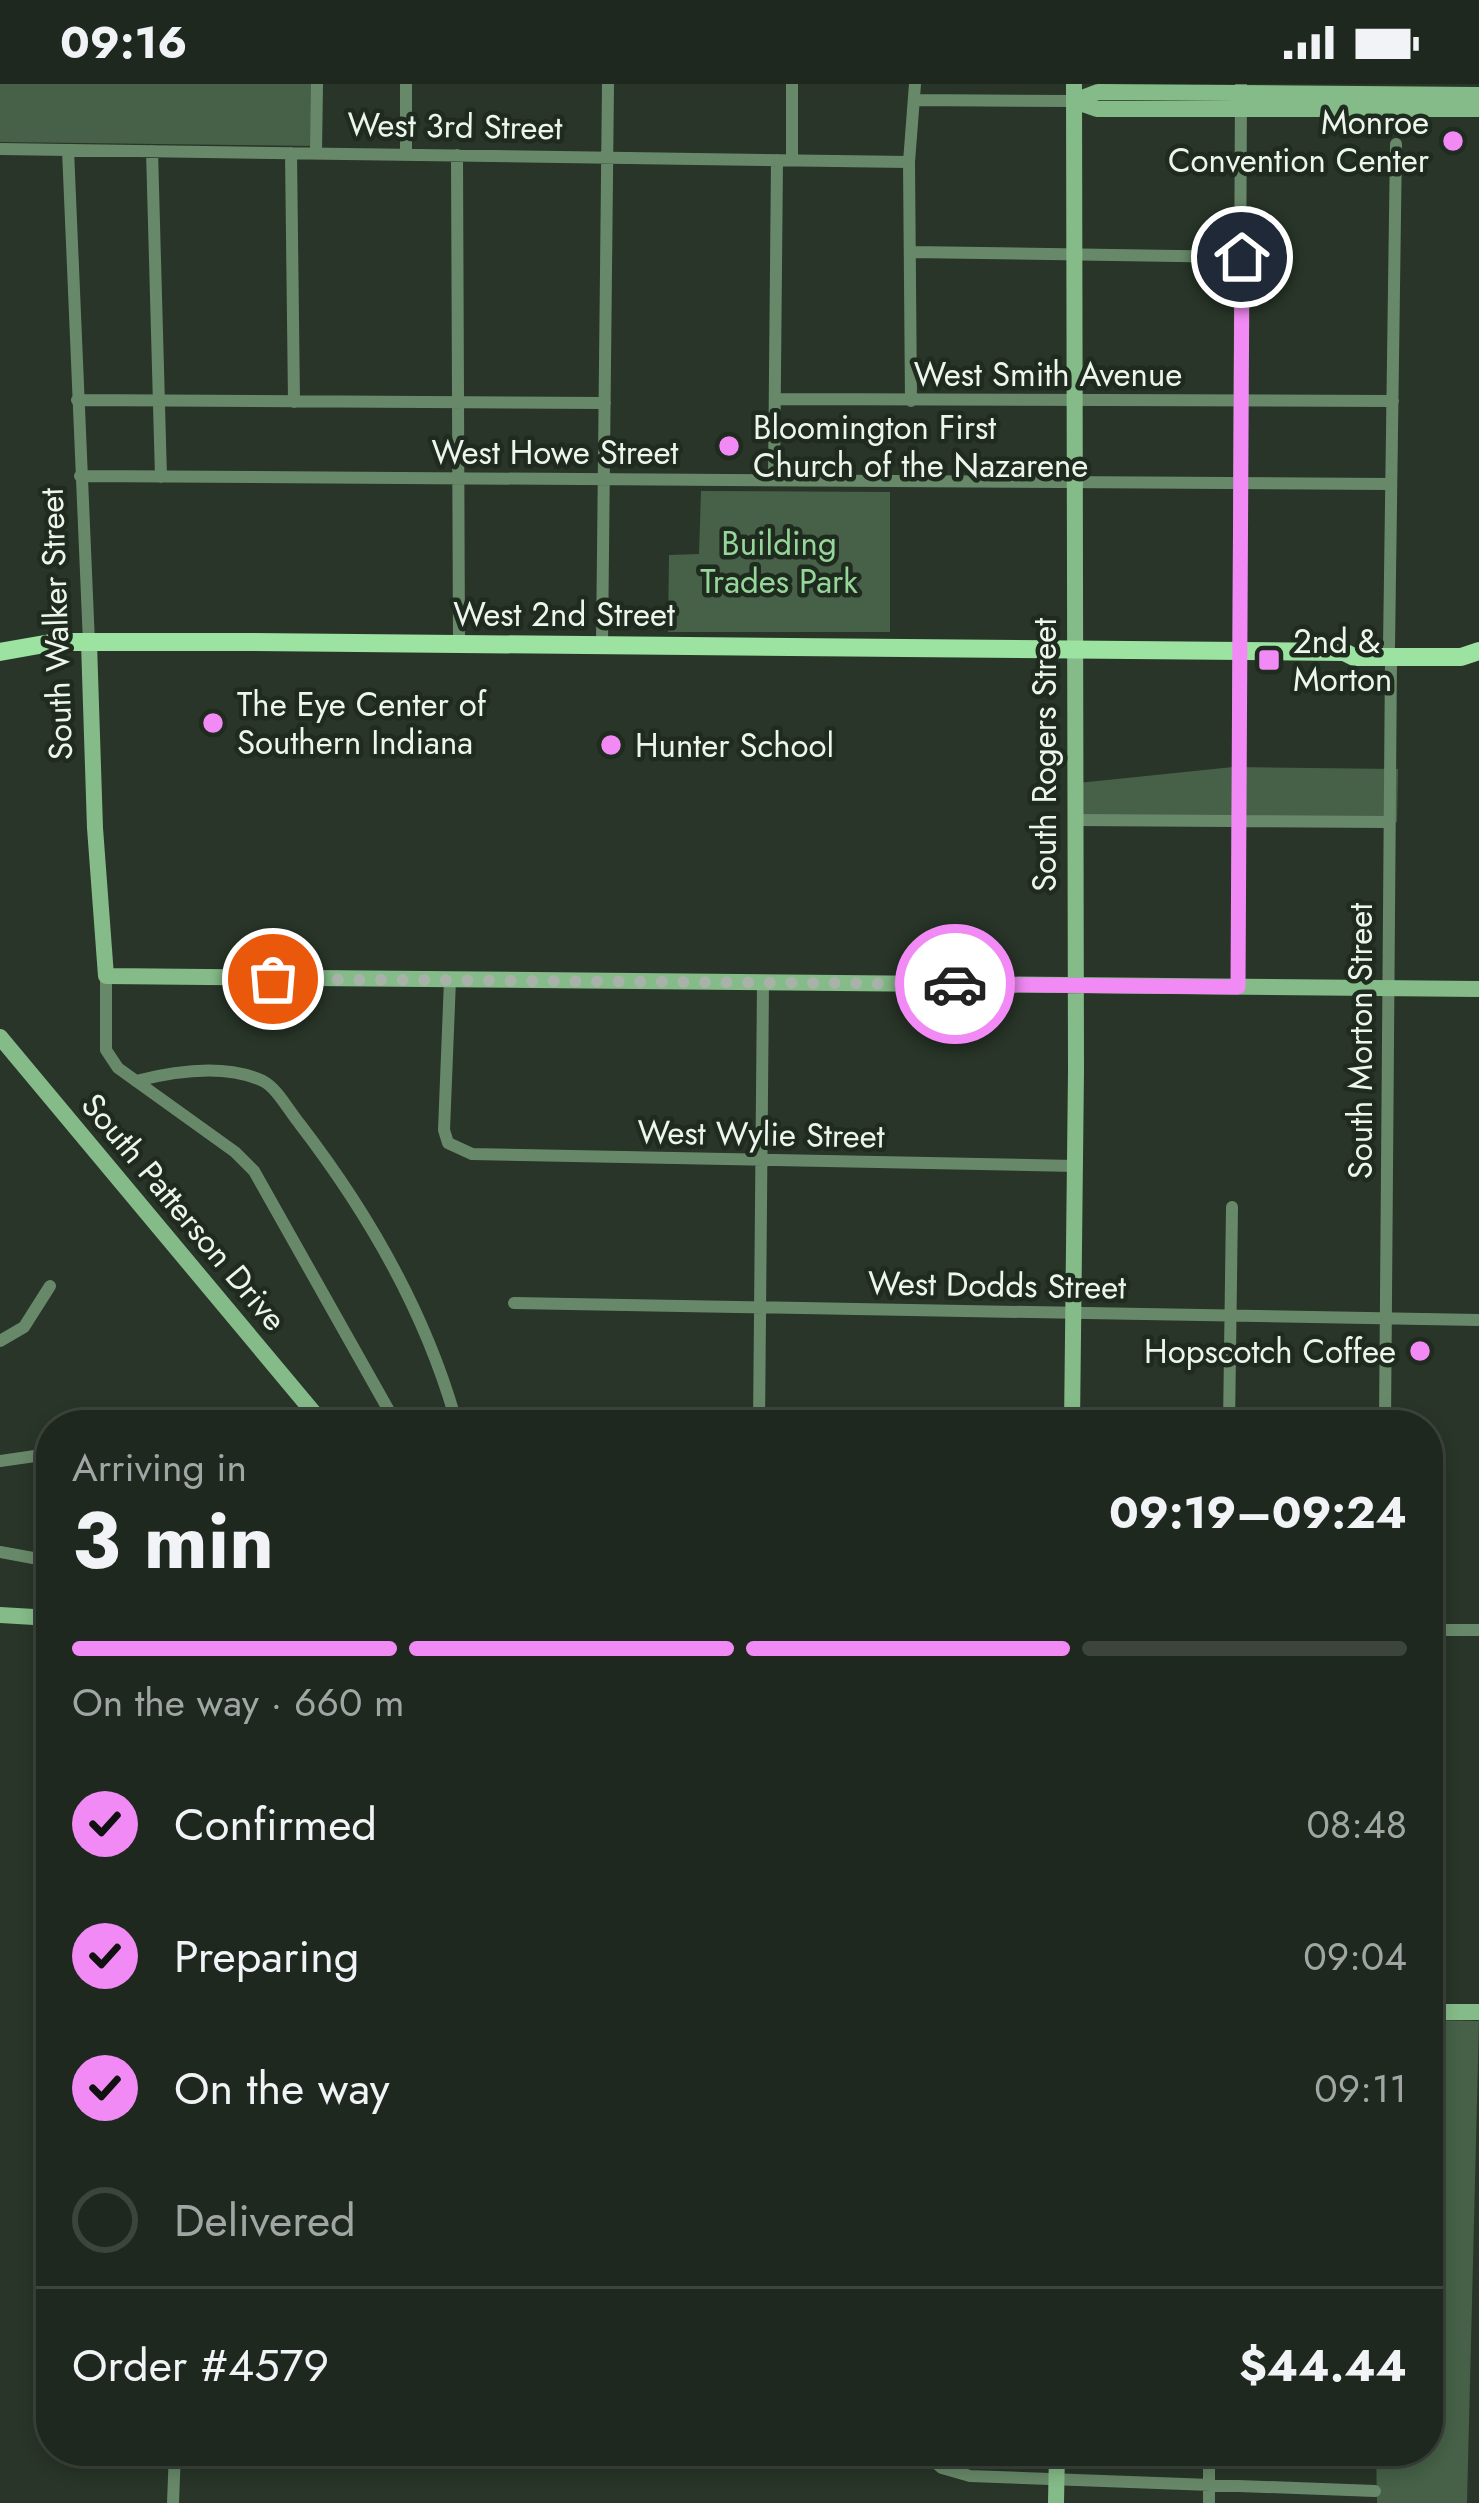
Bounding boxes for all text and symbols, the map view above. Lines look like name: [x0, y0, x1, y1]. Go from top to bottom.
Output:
text: 09:16: [60, 10, 187, 75]
place label: Monroe Convention Center: [1168, 99, 1430, 184]
street label: West 3rd Street: [347, 101, 563, 151]
marker: Monroe Convention Center: [1440, 128, 1466, 154]
pin: [1191, 206, 1293, 308]
icon: home: [1209, 224, 1275, 290]
street label: West Smith Avenue: [914, 351, 1182, 398]
place label: Bloomington First Church of the Nazarene: [753, 404, 1088, 489]
street label: West Howe Street: [432, 429, 678, 476]
marker: Bloomington First Church of the Nazarene: [716, 433, 742, 459]
street label: South Walker Street: [28, 487, 84, 761]
park label: Building Trades Park: [700, 520, 858, 605]
street label: West 2nd Street: [453, 591, 675, 638]
street label: South Rogers Street: [1021, 618, 1068, 892]
place label: 2nd & Morton: [1293, 618, 1392, 703]
marker: 2nd & Morton: [1256, 647, 1282, 673]
place label: The Eye Center of Southern Indiana: [237, 681, 488, 766]
marker: The Eye Center of Southern Indiana: [200, 710, 226, 736]
place label: Hunter School: [635, 722, 834, 769]
marker: Hunter School: [598, 732, 624, 758]
street label: South Morton Street: [1337, 903, 1384, 1179]
courier: [895, 924, 1015, 1044]
pin: [222, 928, 324, 1030]
icon: bag: [240, 946, 306, 1012]
icon: car: [922, 951, 988, 1017]
street label: South Patterson Drive: [70, 1083, 298, 1341]
street label: West Wylie Street: [637, 1108, 885, 1160]
street label: West Dodds Street: [868, 1259, 1127, 1311]
place label: Hopscotch Coffee: [1144, 1328, 1396, 1375]
marker: Hopscotch Coffee: [1407, 1338, 1433, 1364]
text: Arriving in: [72, 1439, 247, 1496]
text: 09:19–09:24: [1109, 1480, 1407, 1545]
text: 3 min: [72, 1485, 274, 1597]
text: On the way · 660 m: [72, 1674, 404, 1731]
icon: check: [72, 1791, 138, 1857]
text: Confirmed: [174, 1792, 377, 1857]
text: 08:48: [1307, 1796, 1407, 1853]
icon: check: [72, 1923, 138, 1989]
text: Preparing: [174, 1924, 359, 1989]
text: 09:04: [1303, 1928, 1407, 1985]
icon: check: [72, 2055, 138, 2121]
text: On the way: [174, 2056, 390, 2121]
text: 09:11: [1314, 2060, 1407, 2117]
text: Delivered: [174, 2188, 356, 2253]
text: Order #4579: [72, 2333, 329, 2398]
text: $44.44: [1239, 2333, 1407, 2398]

